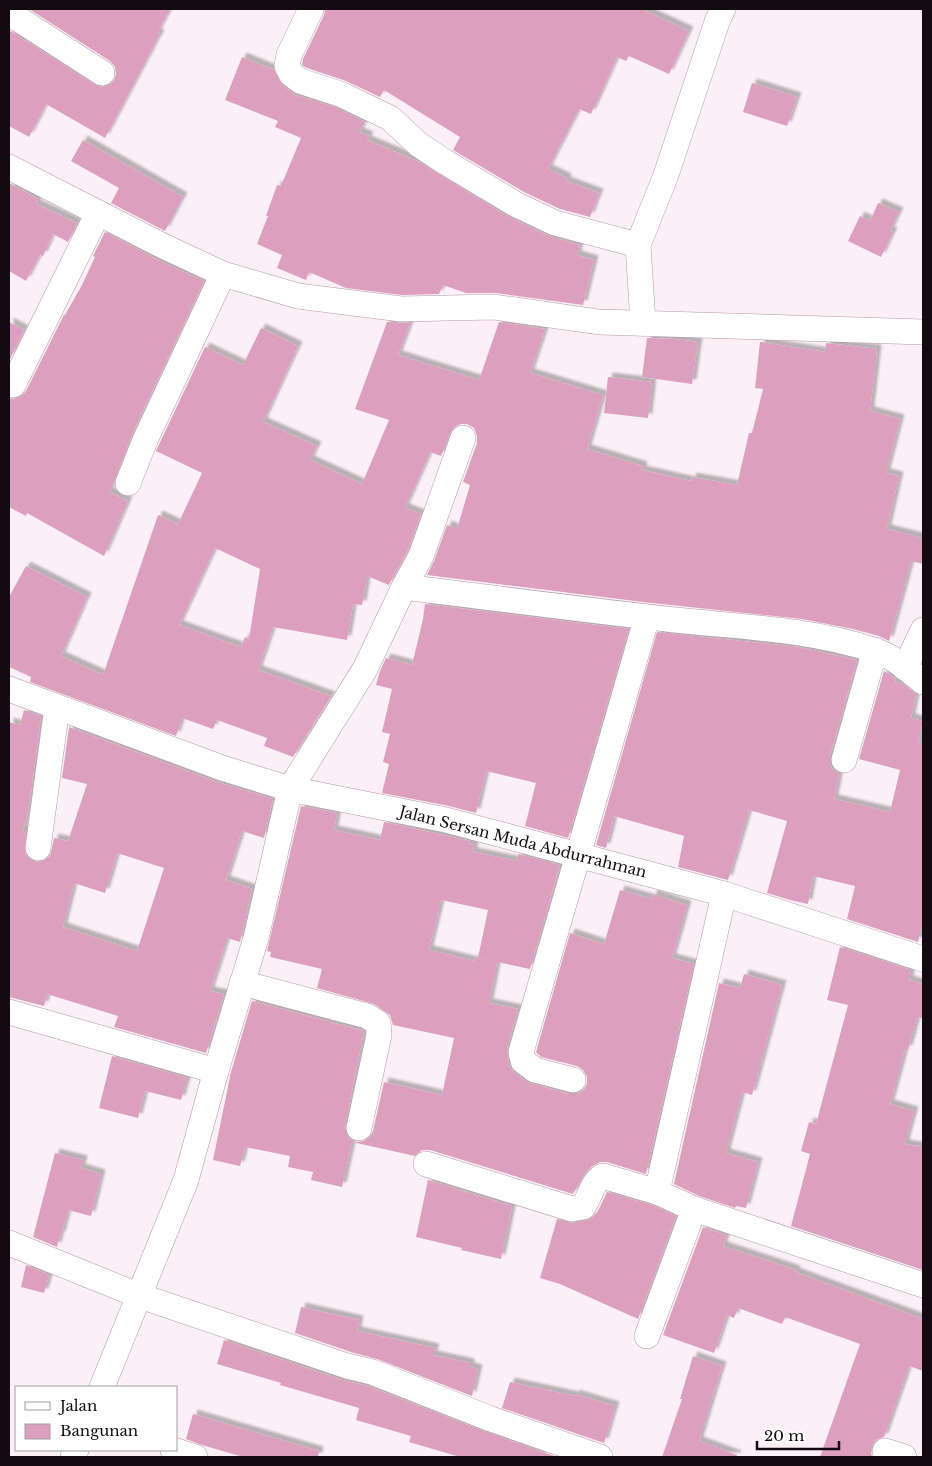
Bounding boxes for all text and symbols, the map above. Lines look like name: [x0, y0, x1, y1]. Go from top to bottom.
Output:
street label: Jalan Sersan Muda Abdurrahman: [396, 801, 649, 881]
legend: [15, 1386, 178, 1451]
text: Jalan: [58, 1396, 97, 1415]
scale bar: [757, 1418, 840, 1450]
text: Bangunan: [60, 1421, 138, 1440]
text: 20 m: [764, 1426, 804, 1445]

